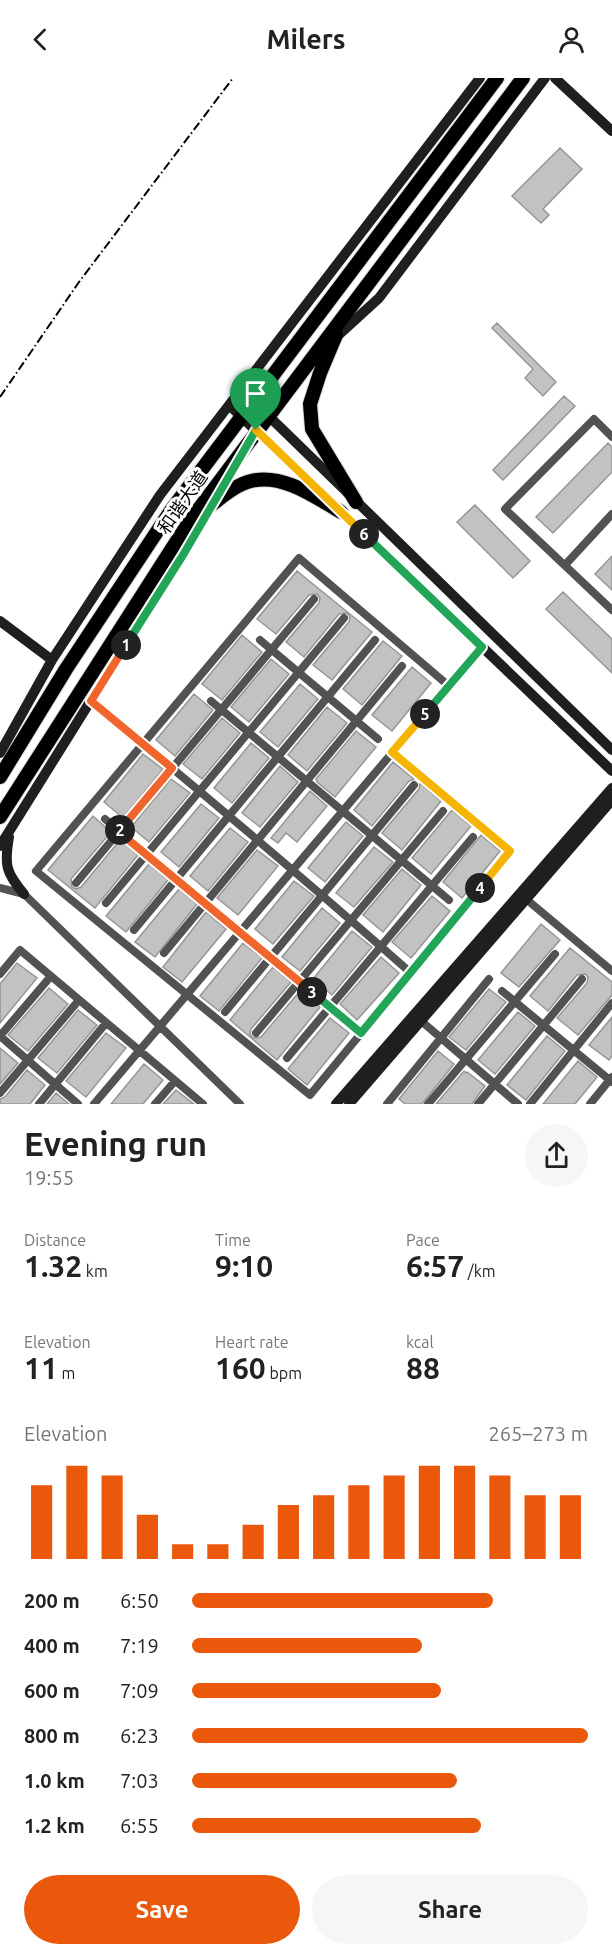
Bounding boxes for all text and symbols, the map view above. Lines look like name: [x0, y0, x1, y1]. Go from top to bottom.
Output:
icon: back: [24, 23, 57, 56]
icon: person: [555, 23, 588, 56]
text: Milers: [266, 24, 346, 54]
pin: [230, 368, 281, 430]
icon: arrive: [239, 377, 272, 410]
street label: 和谐大道: [153, 467, 211, 537]
pin: 6: [349, 519, 379, 549]
text: 6: [359, 525, 369, 543]
pin: 1: [111, 630, 141, 660]
text: 1: [121, 636, 131, 654]
pin: 5: [410, 699, 440, 729]
text: 5: [420, 705, 430, 723]
pin: 2: [105, 815, 135, 845]
text: 2: [115, 821, 125, 839]
pin: 4: [465, 873, 495, 903]
text: 4: [475, 879, 485, 897]
pin: 3: [297, 977, 327, 1007]
text: 3: [307, 983, 317, 1001]
button: share: [525, 1124, 588, 1187]
text: Evening run: [24, 1125, 207, 1162]
text: 19:55: [24, 1166, 74, 1189]
text: Distance: [24, 1231, 86, 1249]
text: Time: [215, 1231, 251, 1249]
text: Pace: [406, 1231, 440, 1249]
text: 1.32: [24, 1249, 82, 1283]
text: 9:10: [215, 1249, 273, 1283]
text: 6:57: [406, 1249, 464, 1283]
text: km: [82, 1262, 108, 1280]
text: /km: [464, 1262, 496, 1280]
text: Elevation: [24, 1333, 91, 1351]
text: Heart rate: [215, 1333, 289, 1351]
text: kcal: [406, 1333, 434, 1351]
text: 11: [24, 1351, 58, 1385]
text: 160: [215, 1351, 266, 1385]
text: 88: [406, 1351, 440, 1385]
text: m: [58, 1364, 75, 1382]
text: bpm: [266, 1364, 302, 1382]
text: Elevation: [24, 1422, 107, 1445]
text: 265–273 m: [489, 1422, 588, 1445]
text: 200 m: [24, 1589, 80, 1612]
text: 6:50: [120, 1589, 159, 1612]
text: 400 m: [24, 1634, 80, 1657]
text: 7:19: [120, 1634, 159, 1657]
text: 600 m: [24, 1679, 80, 1702]
text: 7:09: [120, 1679, 159, 1702]
text: 800 m: [24, 1724, 80, 1747]
text: 6:23: [120, 1724, 159, 1747]
text: 1.0 km: [24, 1769, 85, 1792]
text: 7:03: [120, 1769, 159, 1792]
text: 1.2 km: [24, 1814, 85, 1837]
text: 6:55: [120, 1814, 159, 1837]
button: Save: [24, 1875, 300, 1944]
button: Share: [312, 1875, 588, 1944]

